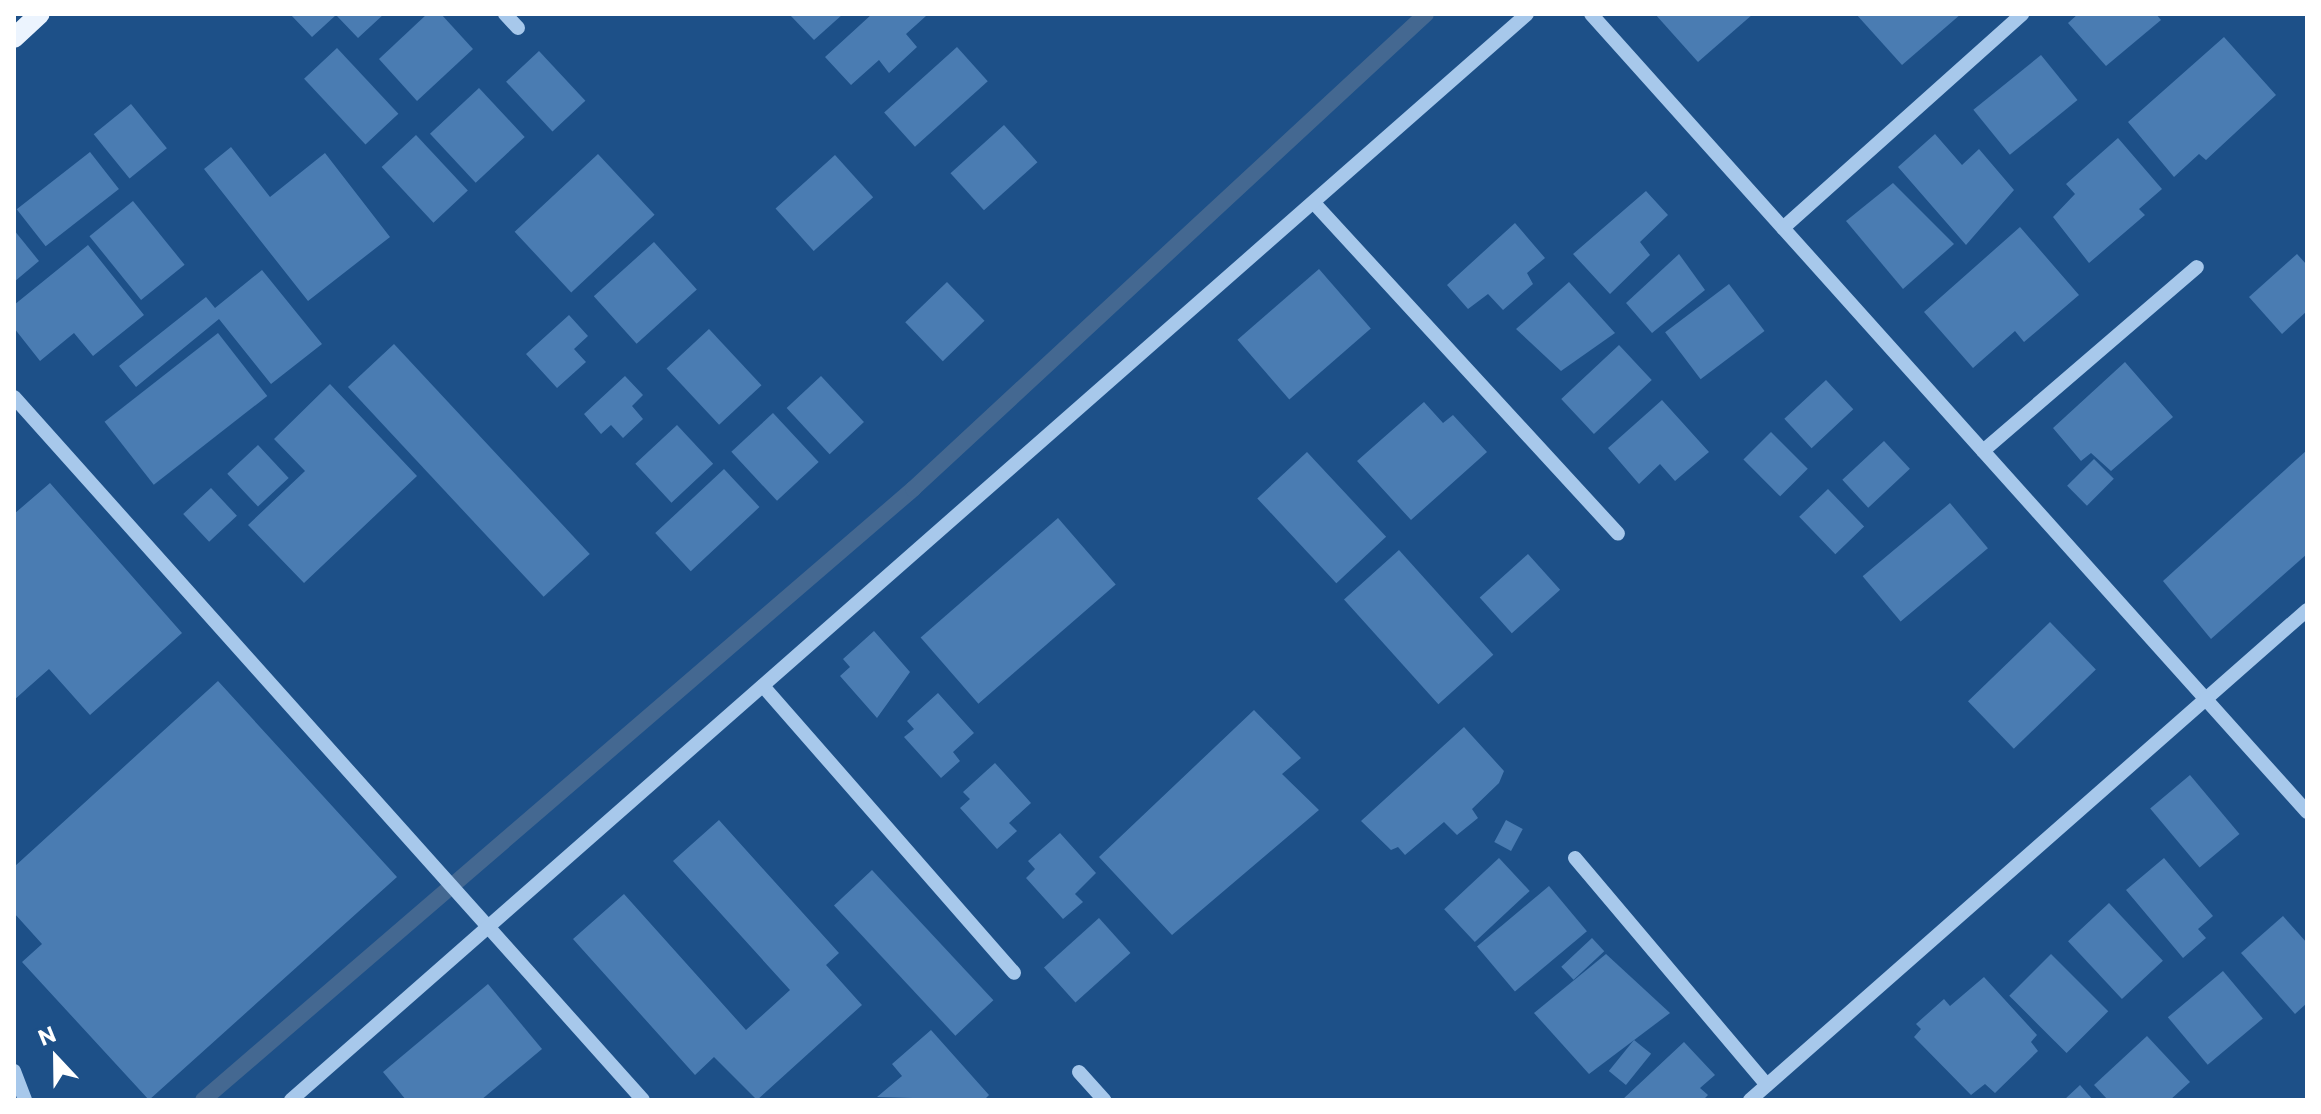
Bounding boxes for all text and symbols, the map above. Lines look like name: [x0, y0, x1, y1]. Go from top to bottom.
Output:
north arrow: [16, 1018, 96, 1098]
text: N: [34, 1020, 60, 1051]

